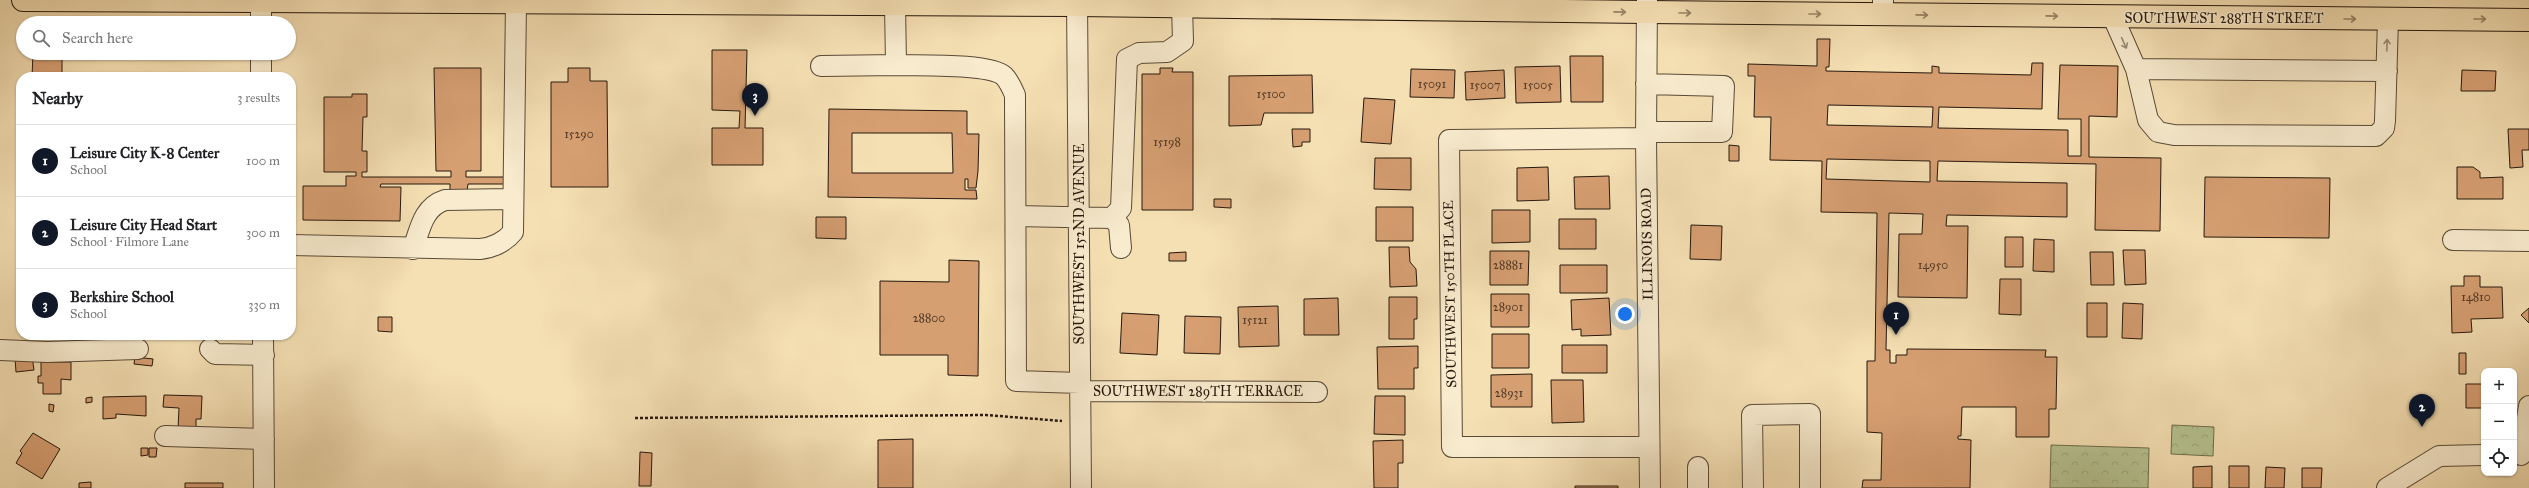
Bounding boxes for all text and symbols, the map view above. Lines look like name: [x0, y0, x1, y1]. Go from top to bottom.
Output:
one-way arrow: [1613, 8, 1626, 16]
one-way arrow: [1678, 9, 1691, 17]
one-way arrow: [1808, 10, 1821, 18]
street label: SOUTHWEST 288TH STREET: [2124, 10, 2324, 27]
one-way arrow: [1915, 11, 1928, 19]
one-way arrow: [2045, 12, 2058, 20]
one-way arrow: [2343, 15, 2356, 23]
search box: [16, 16, 296, 60]
one-way arrow: [2473, 16, 2486, 23]
icon: search: [30, 27, 52, 49]
text: Search here: [62, 29, 133, 47]
one-way arrow: [2121, 37, 2128, 49]
one-way arrow: [2384, 39, 2391, 52]
house number: 15091: [1418, 77, 1446, 91]
house number: 15007: [1470, 78, 1500, 92]
house number: 15005: [1523, 78, 1553, 92]
pin: 3: [742, 83, 768, 116]
house number: 15100: [1257, 87, 1285, 101]
text: Nearby: [32, 88, 83, 109]
text: 3 results: [237, 90, 280, 106]
house number: 15290: [564, 127, 594, 141]
house number: 15198: [1153, 135, 1181, 149]
street label: SOUTHWEST 152ND AVENUE: [1071, 143, 1088, 345]
text: Leisure City K-8 Center: [70, 144, 219, 162]
text: 1: [42, 153, 48, 169]
text: 100 m: [246, 153, 280, 169]
text: School: [70, 162, 107, 178]
street label: ILLINOIS ROAD: [1638, 188, 1656, 300]
street label: SOUTHWEST 150TH PLACE: [1440, 200, 1460, 388]
text: Leisure City Head Start: [70, 216, 217, 234]
text: 2: [42, 225, 48, 241]
text: 300 m: [246, 225, 280, 241]
text: School · Filmore Lane: [70, 234, 189, 250]
house number: 28881: [1493, 258, 1523, 272]
house number: 14950: [1918, 258, 1948, 272]
text: Berkshire School: [70, 288, 174, 306]
house number: 14810: [2461, 290, 2491, 304]
text: 3: [42, 297, 48, 313]
text: 330 m: [248, 297, 280, 313]
house number: 28901: [1493, 300, 1523, 314]
pin: 1: [1883, 302, 1909, 335]
your location: [1615, 304, 1635, 324]
text: School: [70, 306, 107, 322]
house number: 28800: [913, 311, 945, 325]
house number: 15121: [1242, 313, 1268, 327]
map controls: [2481, 368, 2517, 476]
button: +: [2481, 368, 2517, 404]
street label: SOUTHWEST 289TH TERRACE: [1093, 383, 1303, 400]
house number: 28931: [1495, 386, 1523, 400]
pin: 2: [2409, 394, 2435, 427]
button: −: [2481, 404, 2517, 440]
button: locate: [2481, 440, 2517, 476]

